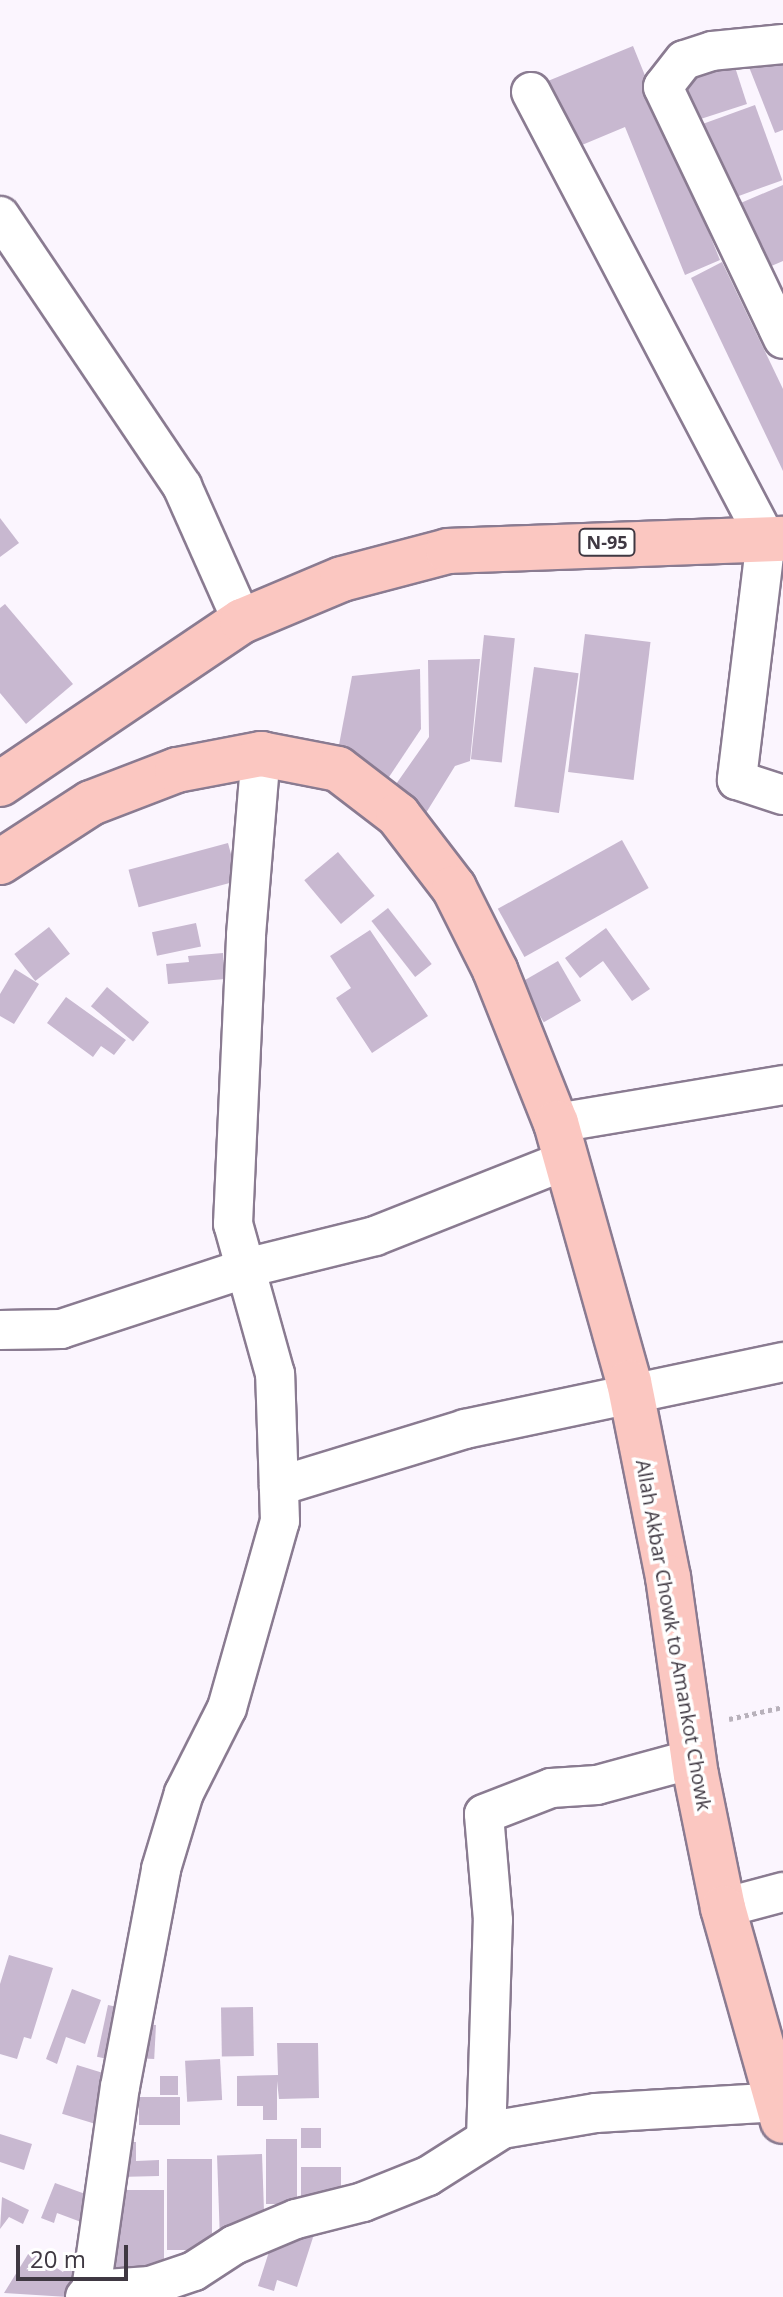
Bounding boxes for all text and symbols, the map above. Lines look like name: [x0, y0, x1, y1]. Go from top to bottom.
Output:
road number: N-95: [577, 528, 637, 556]
street label: Allah Akbar Chowk to Amankot Chowk: [631, 1458, 717, 1812]
scale bar: [20, 2229, 132, 2279]
text: 20 m: [30, 2242, 86, 2275]

